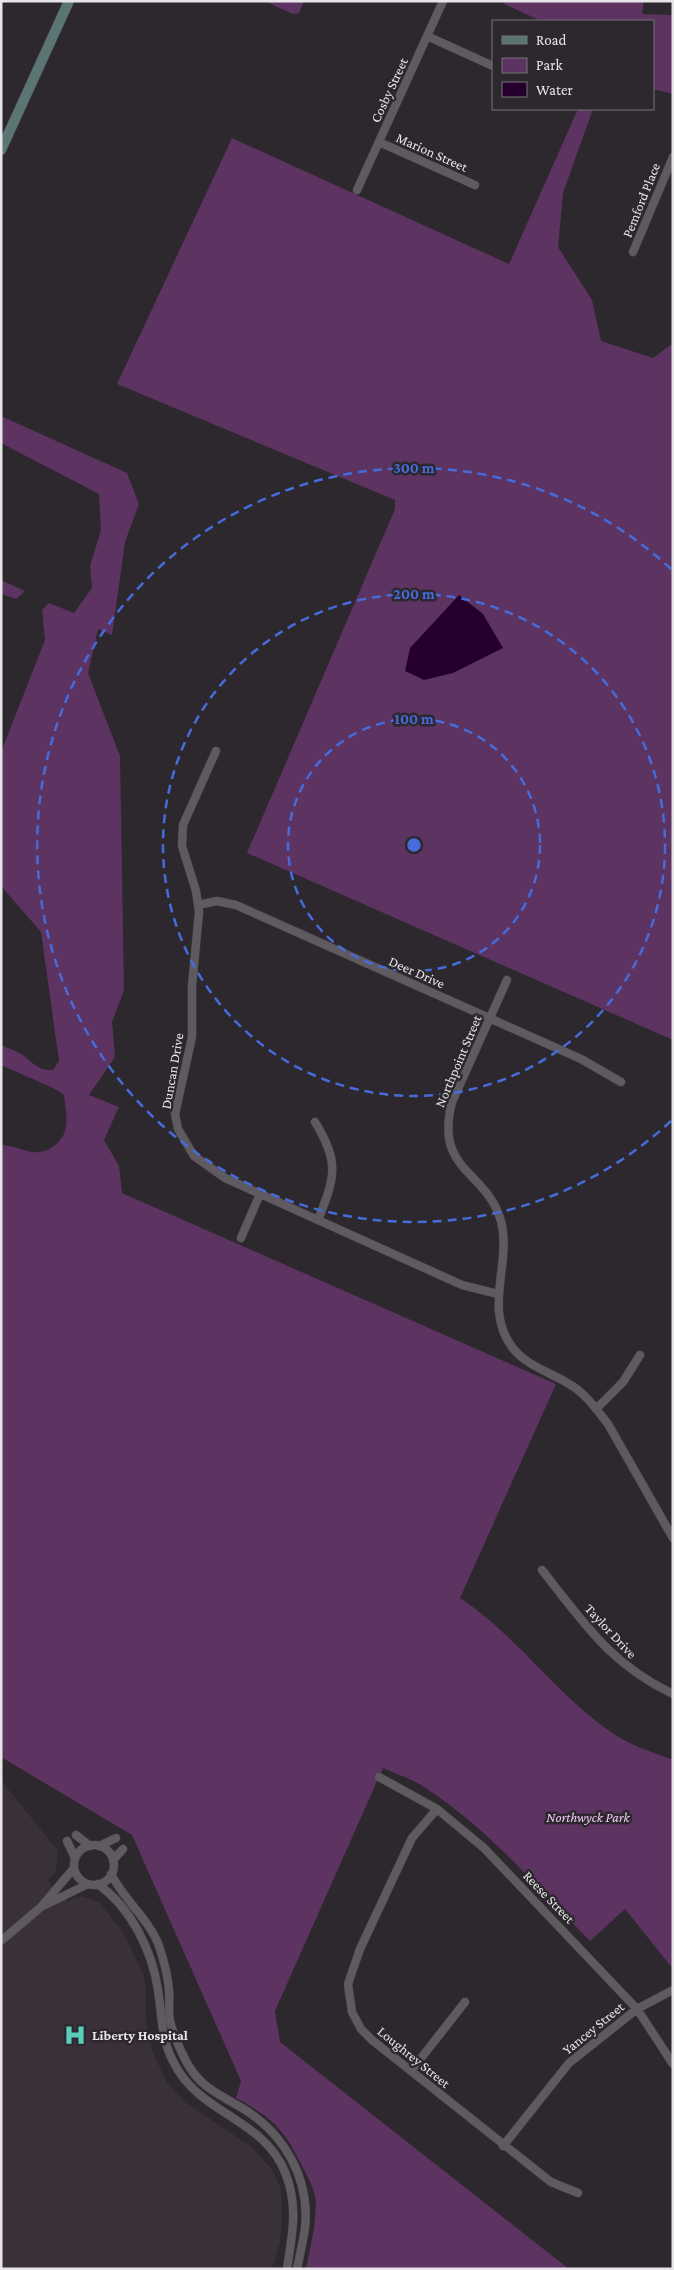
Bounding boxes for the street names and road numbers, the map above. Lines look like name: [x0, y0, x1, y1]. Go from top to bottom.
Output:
street label: Cosby Street: [367, 55, 411, 125]
street label: Marion Street: [394, 129, 471, 175]
street label: Pemford Place: [619, 160, 663, 240]
street label: Deer Drive: [386, 953, 448, 991]
street label: Northpoint Street: [431, 1012, 485, 1110]
street label: Duncan Drive: [157, 1032, 187, 1110]
street label: Taylor Drive: [582, 1600, 640, 1662]
street label: Reese Street: [520, 1867, 578, 1927]
street label: Yancey Street: [559, 1998, 627, 2058]
street label: Loughrey Street: [375, 2023, 454, 2091]

